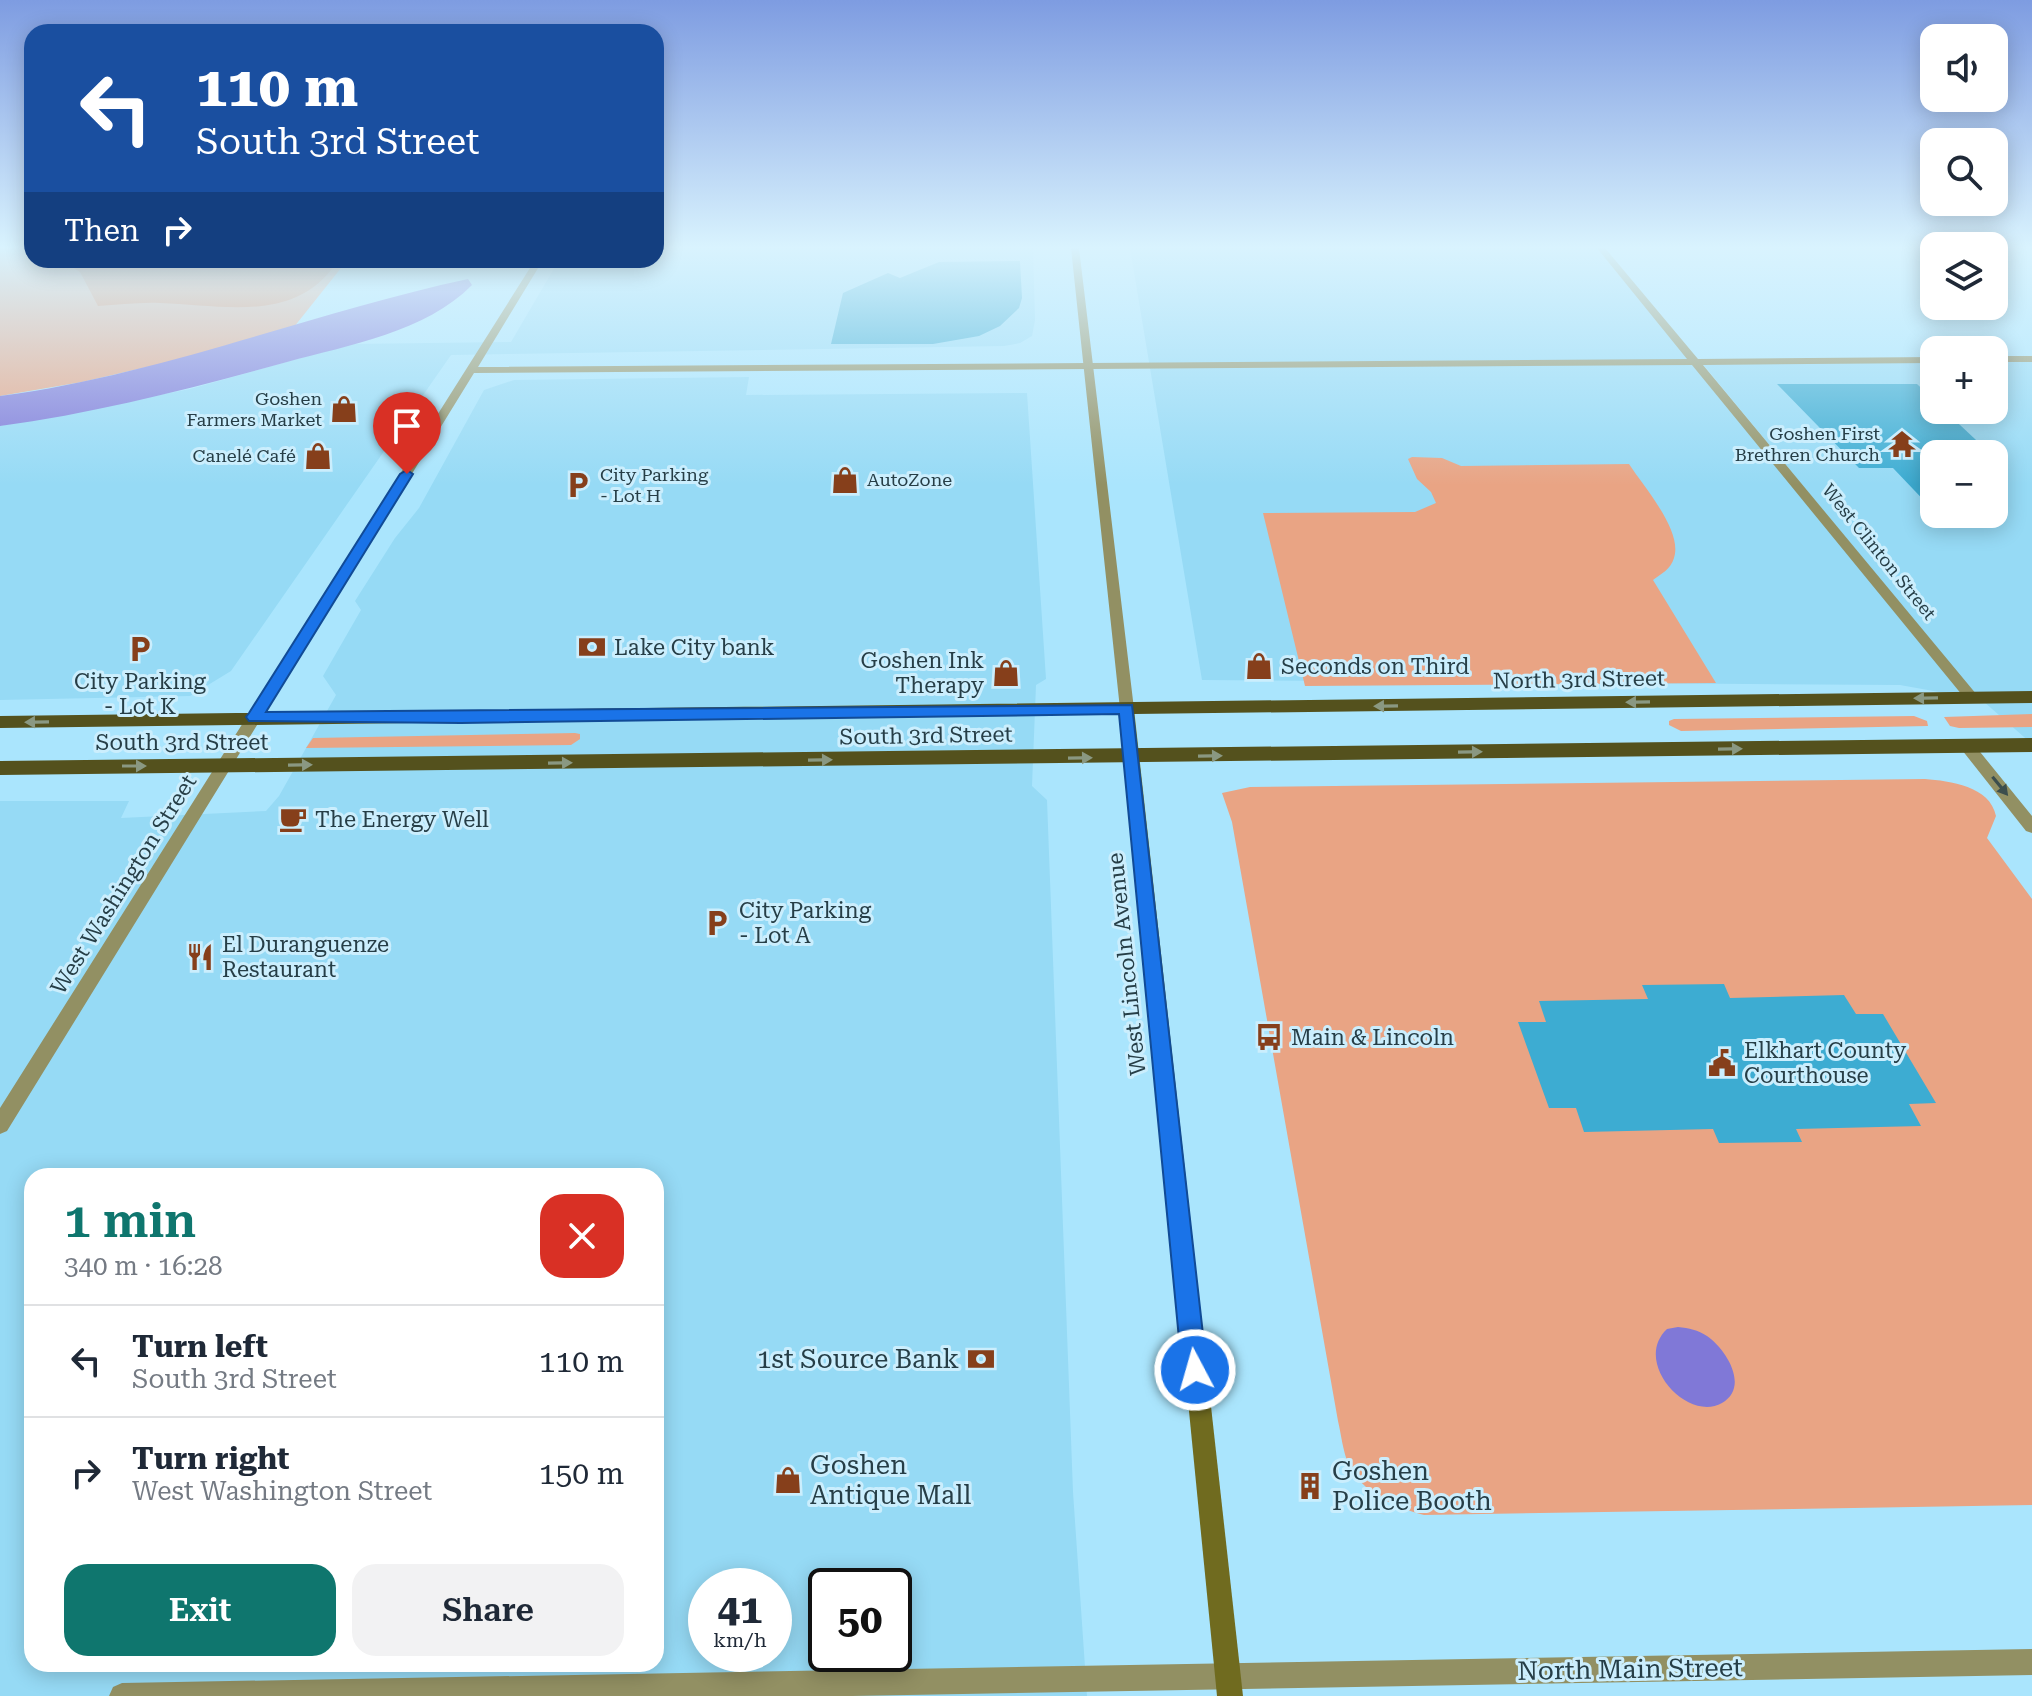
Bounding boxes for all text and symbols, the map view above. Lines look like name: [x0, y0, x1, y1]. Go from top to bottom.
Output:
map controls: [1920, 24, 2008, 528]
button: sound: [1920, 24, 2008, 112]
text: 110 m: [196, 54, 358, 120]
icon: left: [64, 56, 168, 160]
text: South 3rd Street: [196, 121, 479, 163]
button: search: [1920, 128, 2008, 216]
icon: right: [155, 208, 199, 252]
text: Then: [64, 213, 139, 248]
button: layers: [1920, 232, 2008, 320]
button: +: [1920, 336, 2008, 424]
place label: Goshen Farmers Market: [187, 388, 322, 430]
pin: [373, 392, 441, 474]
shop icon: Goshen Farmers Market: [329, 394, 359, 424]
icon: arrive: [385, 404, 429, 448]
place label: Goshen First Brethren Church: [1735, 423, 1880, 465]
temple icon: Goshen First Brethren Church: [1887, 429, 1917, 459]
button: −: [1920, 440, 2008, 528]
shop icon: Canelé Café: [303, 441, 333, 471]
place label: Canelé Café: [193, 445, 296, 466]
place label: City Parking - Lot H: [600, 464, 709, 506]
shop icon: AutoZone: [830, 465, 860, 495]
place label: AutoZone: [867, 469, 952, 490]
parking icon: City Parking - Lot H: [563, 470, 593, 500]
street label: West Clinton Street: [1818, 480, 1941, 624]
bank icon: Lake City bank: [577, 632, 607, 662]
parking icon: City Parking - Lot K: [125, 634, 155, 664]
place label: Lake City bank: [614, 635, 774, 660]
place label: Goshen Ink Therapy: [860, 648, 984, 698]
shop icon: Seconds on Third: [1244, 651, 1274, 681]
place label: Seconds on Third: [1281, 654, 1469, 679]
shop icon: Goshen Ink Therapy: [991, 658, 1021, 688]
street label: North 3rd Street: [1493, 665, 1665, 694]
place label: City Parking - Lot K: [74, 669, 207, 719]
one-way arrow: [1913, 692, 1938, 705]
one-way arrow: [1625, 696, 1650, 708]
one-way arrow: [1373, 699, 1398, 712]
one-way arrow: [24, 716, 49, 728]
street label: South 3rd Street: [839, 721, 1013, 750]
street label: South 3rd Street: [95, 730, 269, 755]
one-way arrow: [1718, 743, 1743, 755]
one-way arrow: [1458, 746, 1483, 758]
one-way arrow: [1198, 750, 1223, 762]
one-way arrow: [1068, 752, 1093, 764]
one-way arrow: [808, 754, 833, 766]
one-way arrow: [548, 757, 573, 769]
one-way arrow: [288, 759, 313, 771]
one-way arrow: [122, 760, 147, 772]
street label: West Washington Street: [45, 770, 201, 999]
one-way arrow: [1991, 776, 2007, 796]
cafe icon: The Energy Well: [278, 804, 308, 834]
place label: The Energy Well: [315, 807, 489, 832]
street label: West Lincoln Avenue: [1102, 851, 1151, 1077]
place label: City Parking - Lot A: [739, 898, 872, 948]
parking icon: City Parking - Lot A: [702, 908, 732, 938]
place label: El Duranguenze Restaurant: [222, 932, 389, 982]
restaurant icon: El Duranguenze Restaurant: [185, 942, 215, 972]
bus stop icon: Main & Lincoln: [1254, 1022, 1284, 1052]
place label: Main & Lincoln: [1291, 1025, 1454, 1050]
place label: Elkhart County Courthouse: [1744, 1038, 1906, 1088]
public building icon: Elkhart County Courthouse: [1707, 1048, 1737, 1078]
text: 1 min: [64, 1193, 196, 1249]
button: close: [540, 1194, 624, 1278]
text: 340 m · 16:28: [64, 1251, 223, 1281]
position arrow: [1153, 1328, 1237, 1412]
text: Turn left: [132, 1329, 268, 1364]
icon: left: [64, 1339, 108, 1383]
text: 110 m: [539, 1344, 624, 1379]
place label: 1st Source Bank: [757, 1344, 959, 1374]
bank icon: 1st Source Bank: [966, 1344, 996, 1374]
text: South 3rd Street: [132, 1364, 337, 1394]
text: Turn right: [132, 1441, 289, 1476]
place label: Goshen Antique Mall: [810, 1450, 971, 1510]
icon: right: [64, 1451, 108, 1495]
text: 150 m: [539, 1456, 624, 1491]
place label: Goshen Police Booth: [1332, 1456, 1492, 1516]
shop icon: Goshen Antique Mall: [773, 1465, 803, 1495]
building icon: Goshen Police Booth: [1295, 1471, 1325, 1501]
text: West Washington Street: [132, 1476, 432, 1506]
button: Exit: [64, 1564, 336, 1656]
button: Share: [352, 1564, 624, 1656]
speed limit sign: 50: [808, 1568, 912, 1672]
text: 41: [718, 1586, 762, 1633]
text: km/h: [713, 1628, 767, 1652]
street label: North Main Street: [1517, 1652, 1743, 1686]

